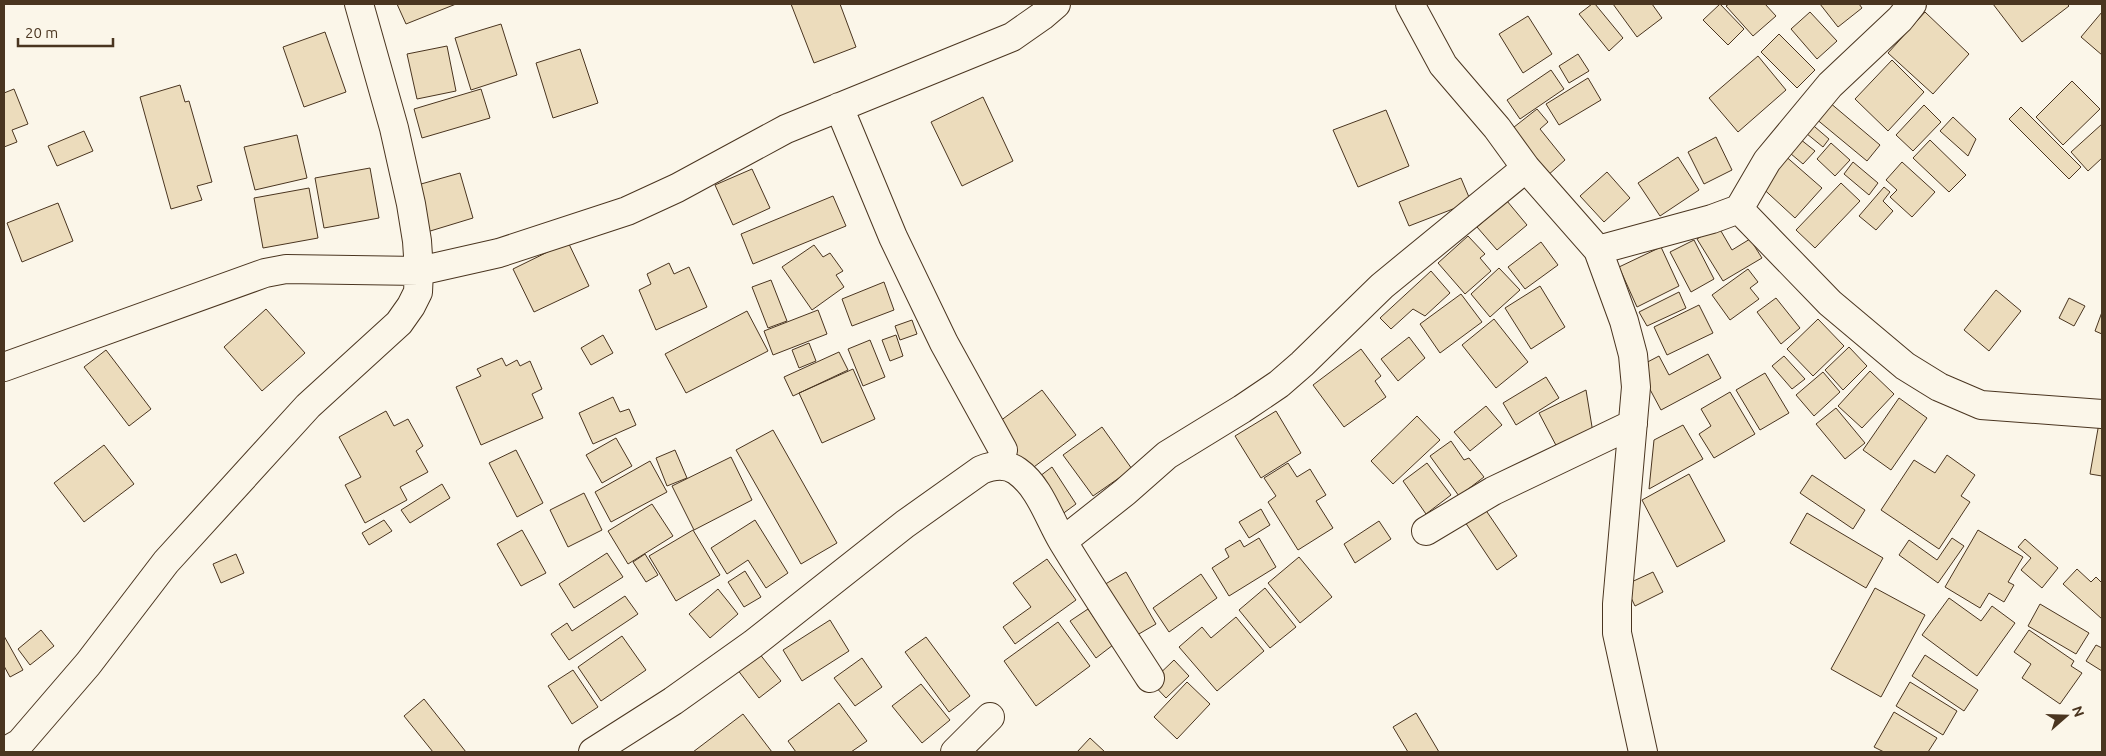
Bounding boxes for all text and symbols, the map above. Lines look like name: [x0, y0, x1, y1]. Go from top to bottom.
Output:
scale bar: [18, 15, 112, 47]
text: 20 m: [25, 24, 58, 41]
north arrow: [2041, 691, 2091, 741]
text: N: [2069, 704, 2088, 719]

